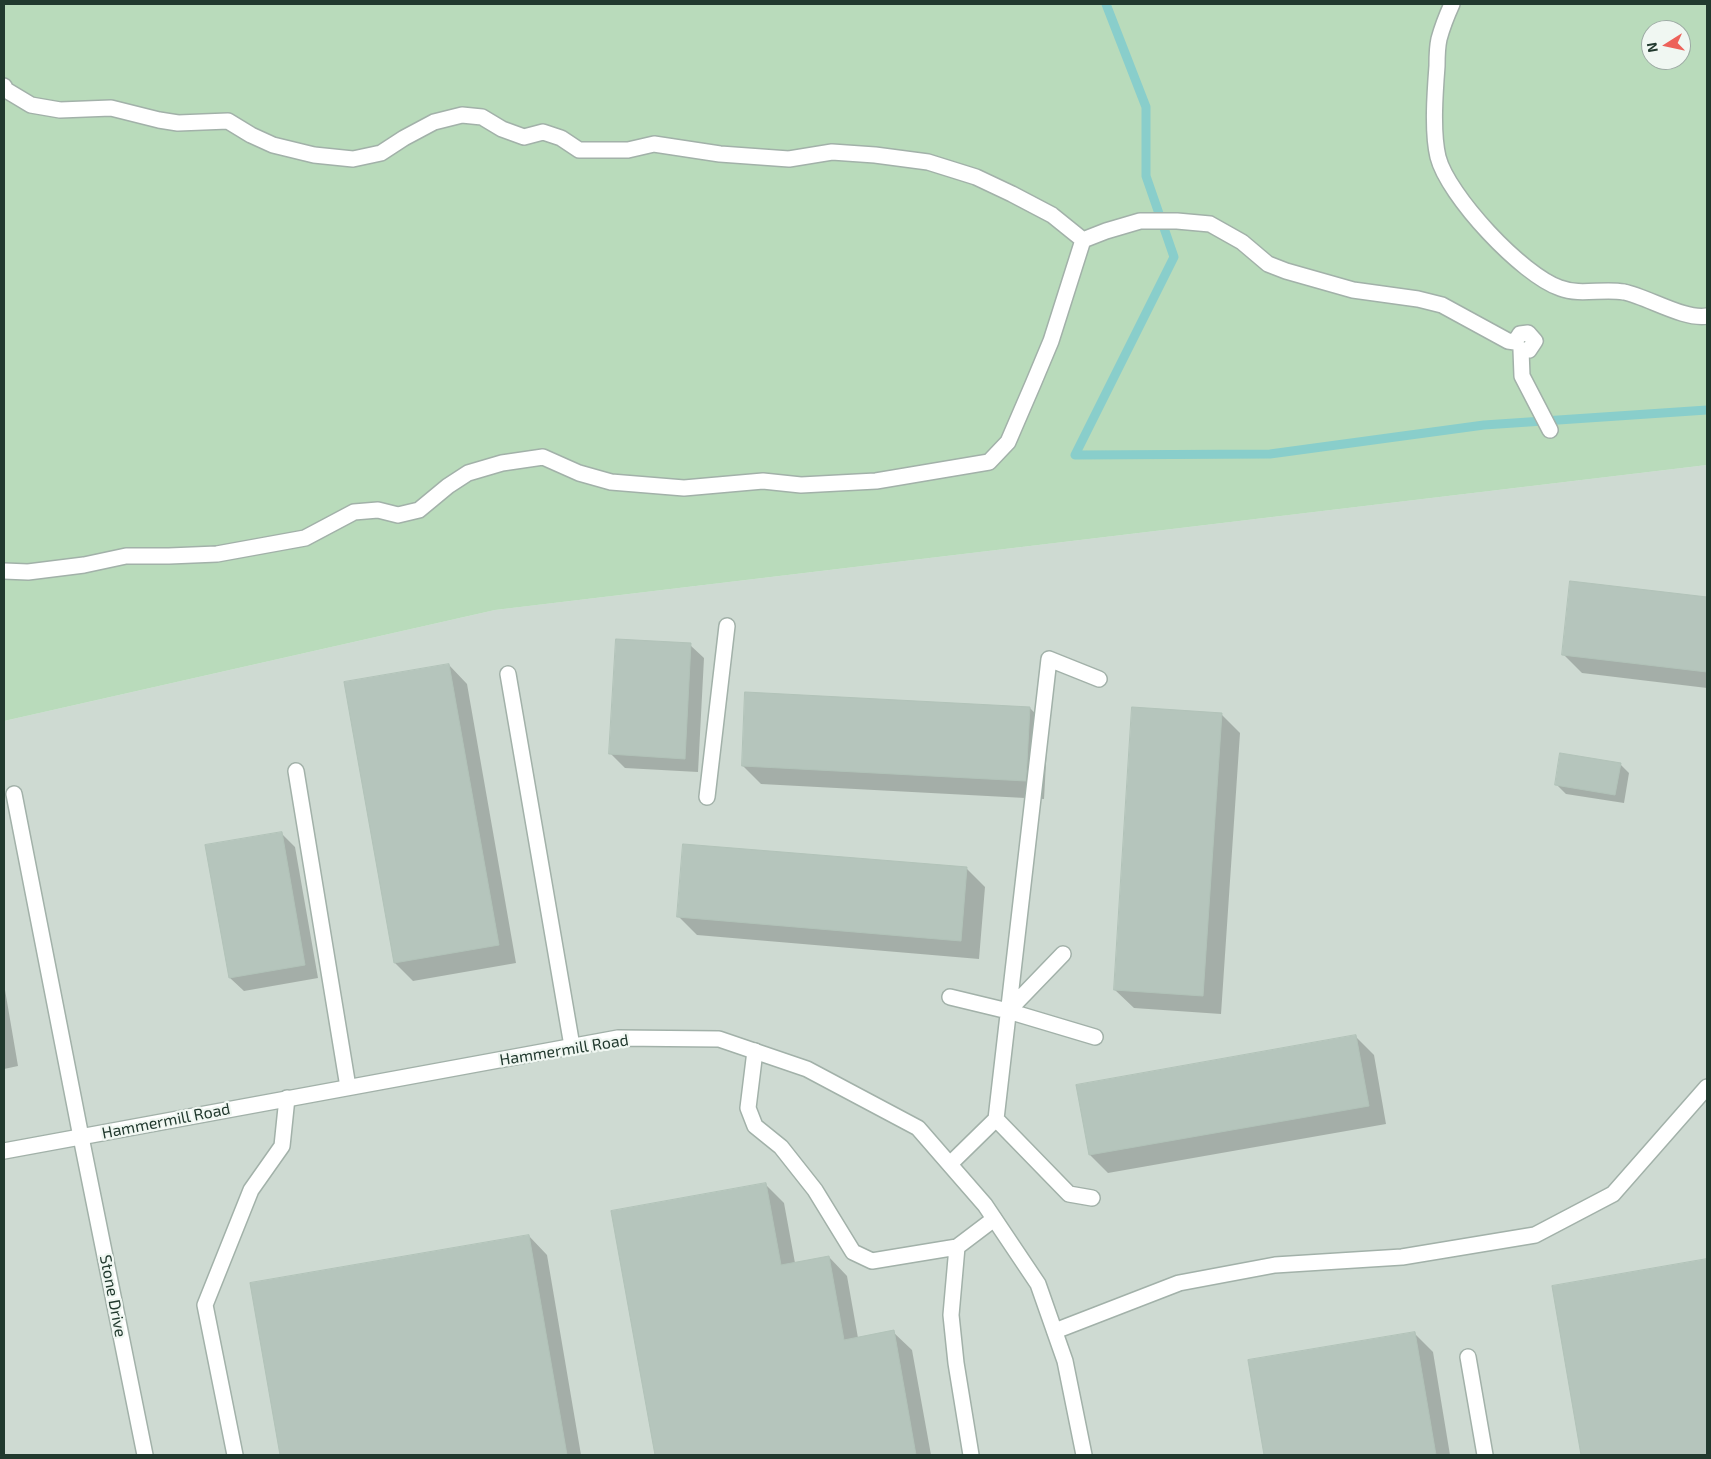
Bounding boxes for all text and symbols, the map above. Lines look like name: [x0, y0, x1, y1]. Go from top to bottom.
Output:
north arrow: [1641, 20, 1691, 70]
text: N: [1642, 41, 1661, 54]
street label: Hammermill Road: [498, 1030, 630, 1070]
street label: Hammermill Road: [100, 1099, 232, 1143]
street label: Stone Drive: [96, 1253, 130, 1339]

